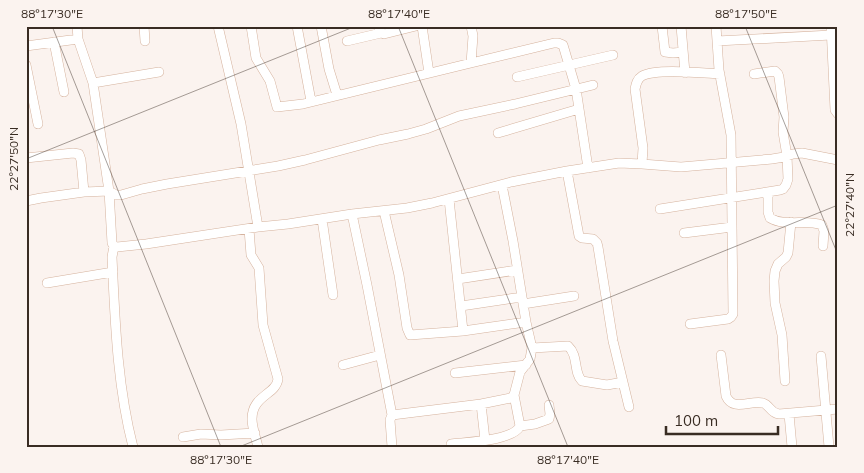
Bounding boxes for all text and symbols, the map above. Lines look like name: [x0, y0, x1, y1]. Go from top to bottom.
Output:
text: 88°17'30"E: [21, 6, 83, 21]
text: 88°17'40"E: [368, 6, 430, 21]
text: 88°17'50"E: [715, 6, 777, 21]
text: 22°27'50"N: [6, 127, 21, 191]
text: 22°27'40"N: [842, 173, 857, 237]
scale bar: [666, 403, 779, 435]
text: 100 m: [674, 411, 718, 430]
text: 88°17'30"E: [190, 452, 252, 467]
text: 88°17'40"E: [537, 452, 599, 467]

